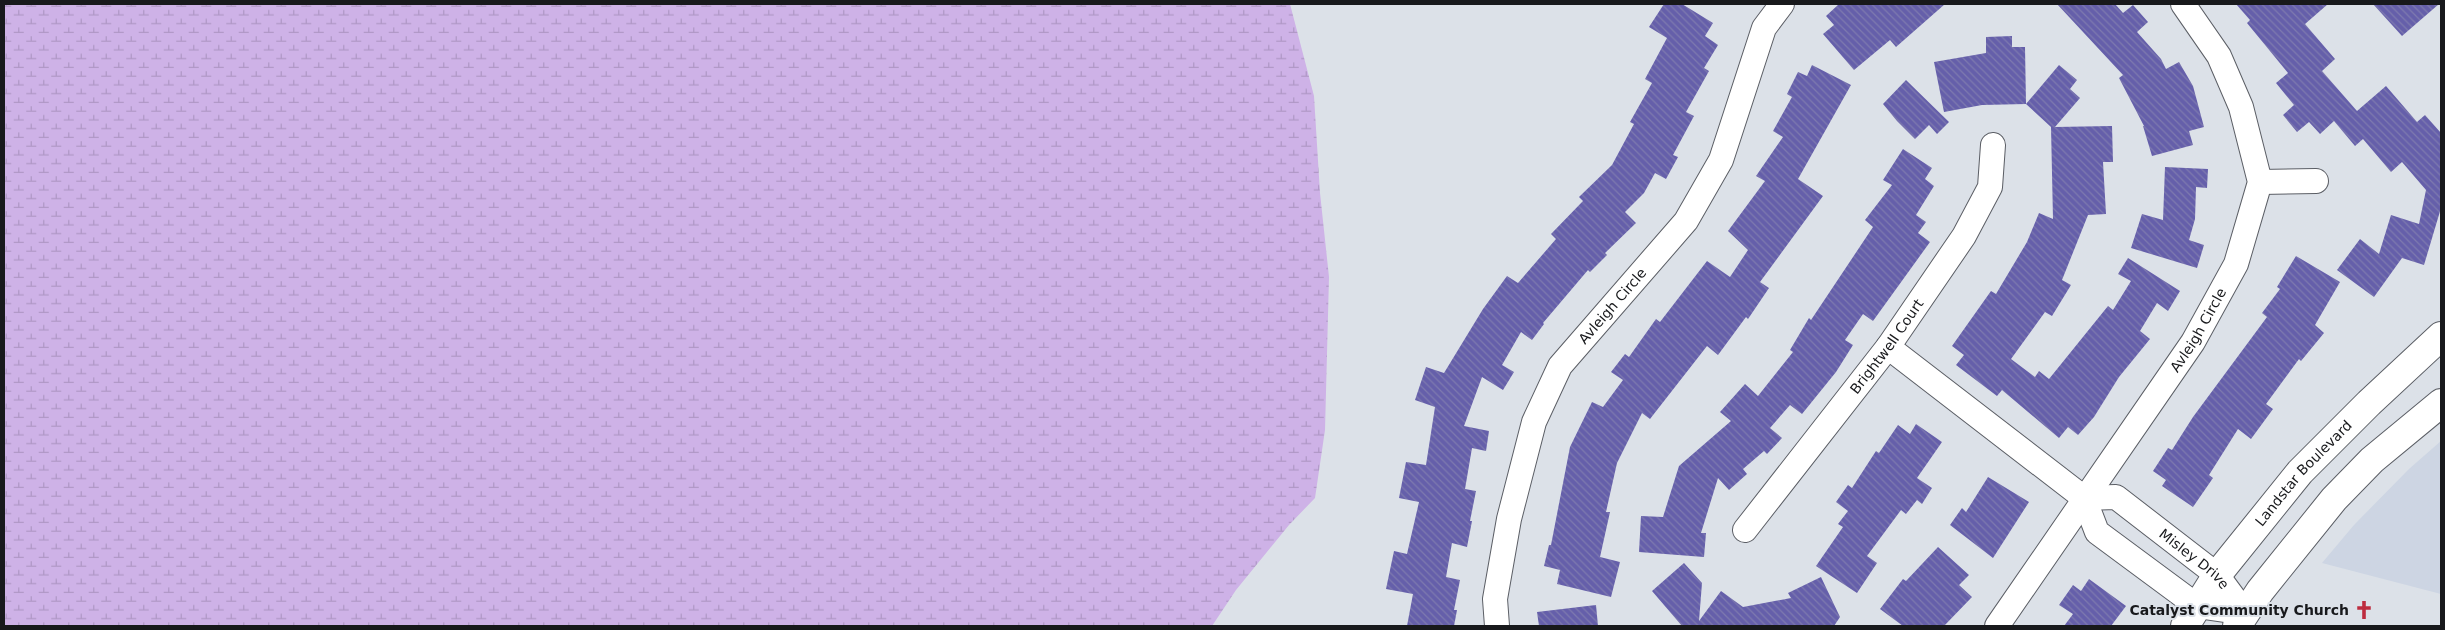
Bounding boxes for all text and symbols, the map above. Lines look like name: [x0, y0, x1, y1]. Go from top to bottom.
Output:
street label: Avleigh Circle: [1575, 265, 1650, 347]
street label: Avleigh Circle: [2167, 285, 2229, 375]
street label: Brightwell Court: [1847, 296, 1927, 397]
street label: Landstar Boulevard: [2252, 417, 2355, 529]
street label: Misley Drive: [2156, 526, 2233, 592]
church icon: Catalyst Community Church: [2353, 599, 2375, 621]
place label: Catalyst Community Church: [2129, 602, 2349, 618]

